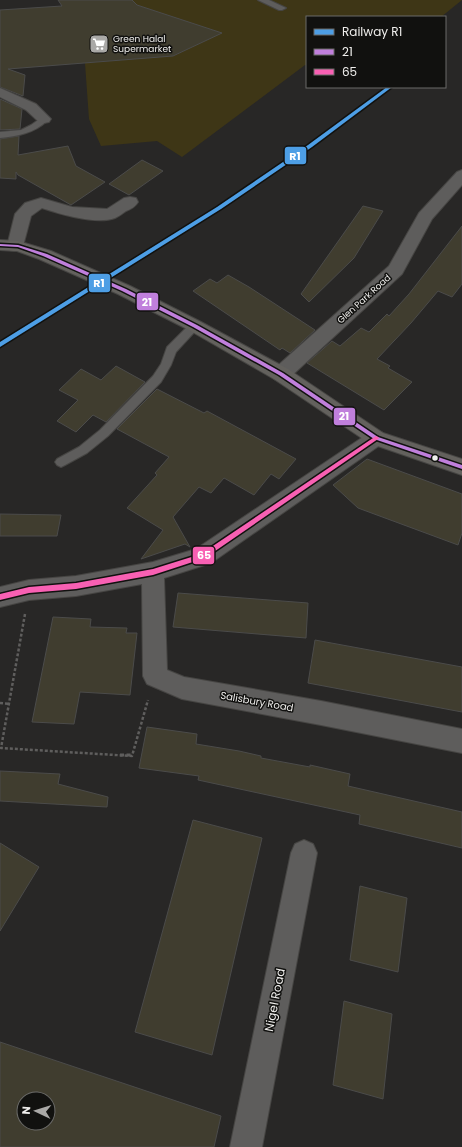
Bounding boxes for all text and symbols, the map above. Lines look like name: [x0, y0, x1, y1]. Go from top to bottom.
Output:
legend: [306, 16, 446, 88]
text: Railway R1: [342, 23, 402, 40]
supermarket icon: Green Halal Supermarket: [88, 33, 110, 55]
place label: Green Halal Supermarket: [113, 33, 171, 55]
text: 21: [342, 43, 353, 60]
text: 65: [342, 63, 357, 80]
line badge: R1: [284, 146, 307, 165]
text: R1: [289, 148, 301, 164]
street label: Glen Park Road: [335, 272, 393, 326]
line badge: R1: [88, 273, 111, 293]
text: R1: [93, 275, 105, 291]
line badge: 21: [136, 292, 159, 311]
text: 21: [142, 294, 152, 310]
line badge: 21: [333, 407, 356, 426]
text: 21: [339, 408, 349, 424]
unlabelled marker: [430, 453, 440, 463]
line badge: 65: [192, 546, 215, 565]
text: 65: [197, 547, 211, 563]
street label: Salisbury Road: [219, 688, 295, 715]
street label: Nigel Road: [260, 967, 289, 1033]
north arrow: [16, 1091, 56, 1131]
text: N: [18, 1106, 34, 1115]

